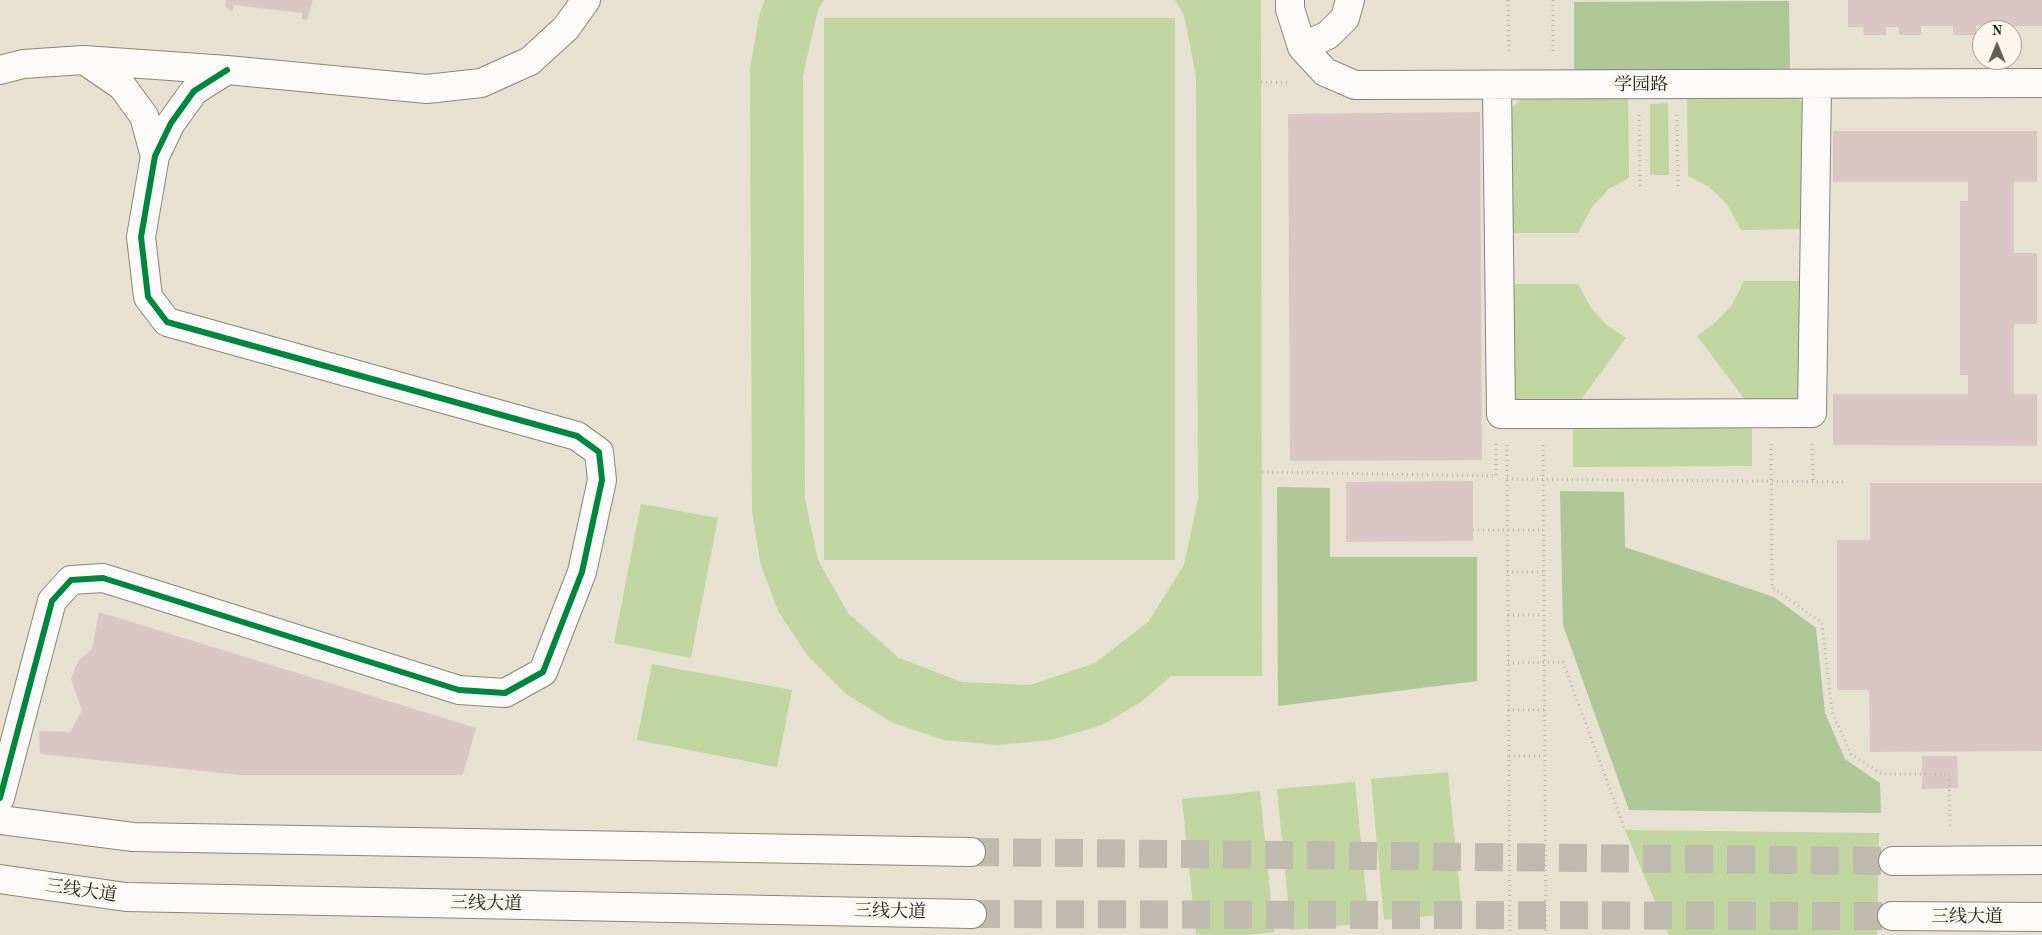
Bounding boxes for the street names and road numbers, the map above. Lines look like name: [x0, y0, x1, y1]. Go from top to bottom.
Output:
street label: 学园路: [1614, 74, 1668, 96]
street label: 三线大道: [44, 875, 118, 907]
street label: 三线大道: [450, 893, 522, 915]
street label: 三线大道: [854, 901, 926, 923]
street label: 三线大道: [1931, 906, 2003, 928]

